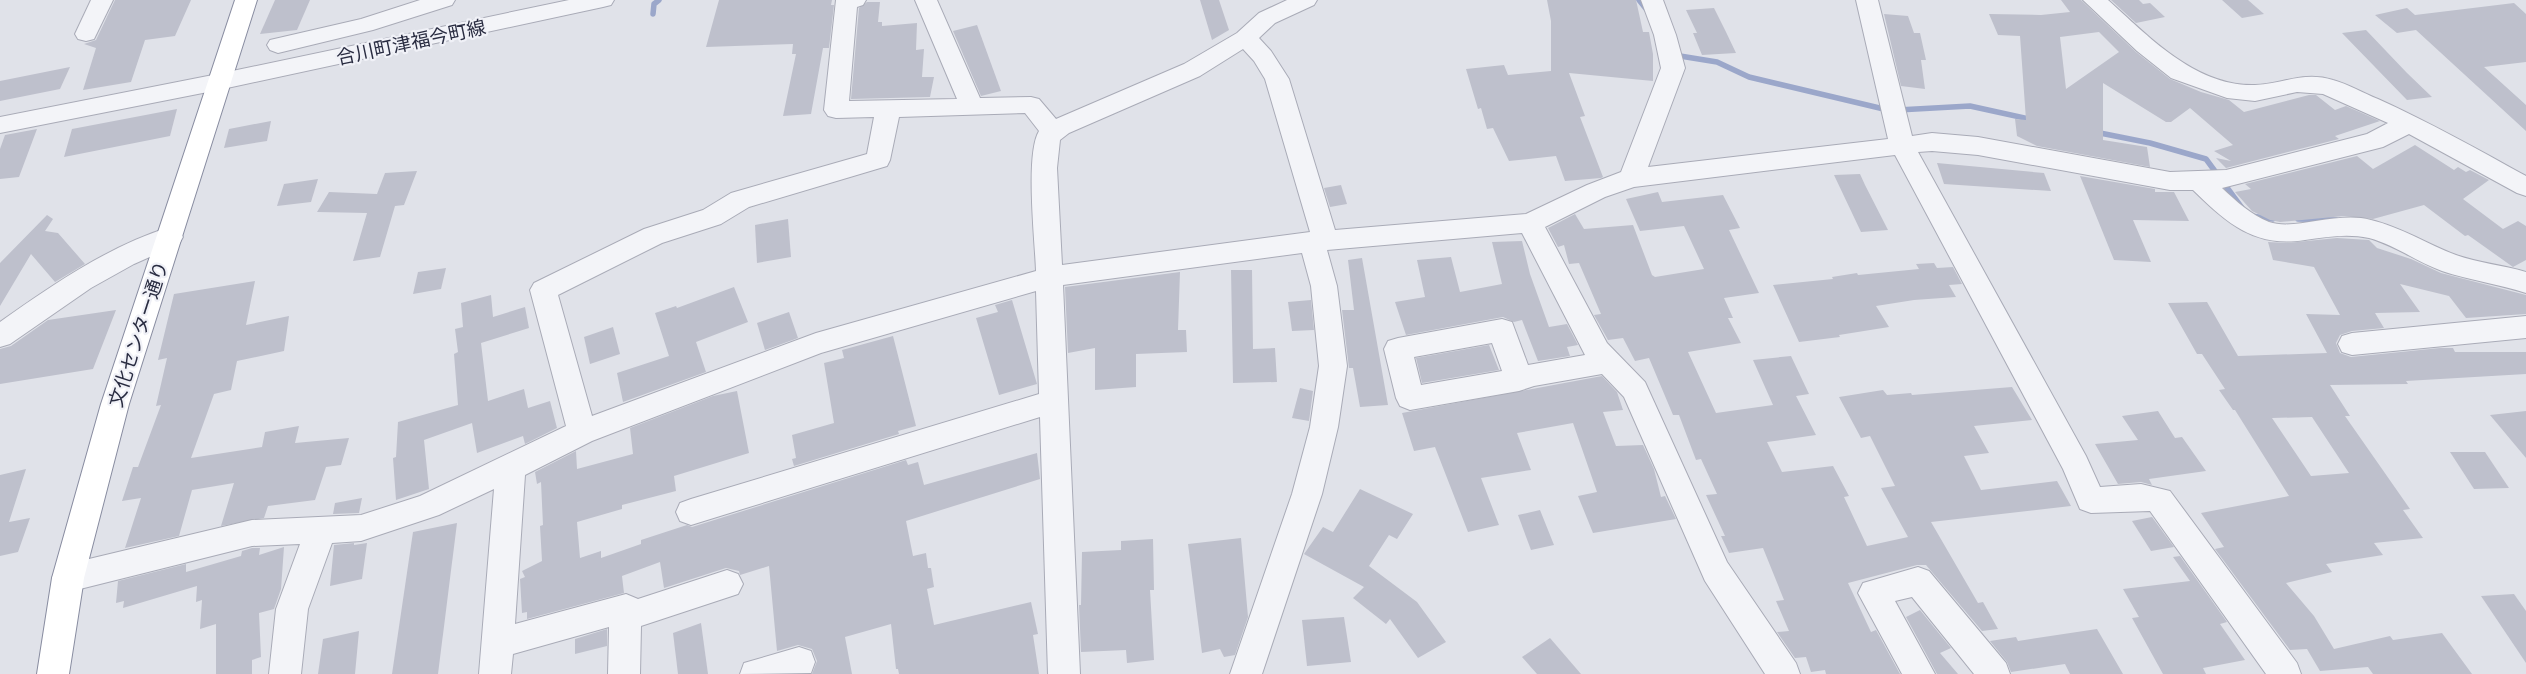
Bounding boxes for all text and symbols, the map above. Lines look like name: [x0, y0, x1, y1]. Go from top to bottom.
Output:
street label: 合川町津福今町線: [334, 14, 488, 70]
street label: 文化センター通り: [103, 258, 173, 410]

